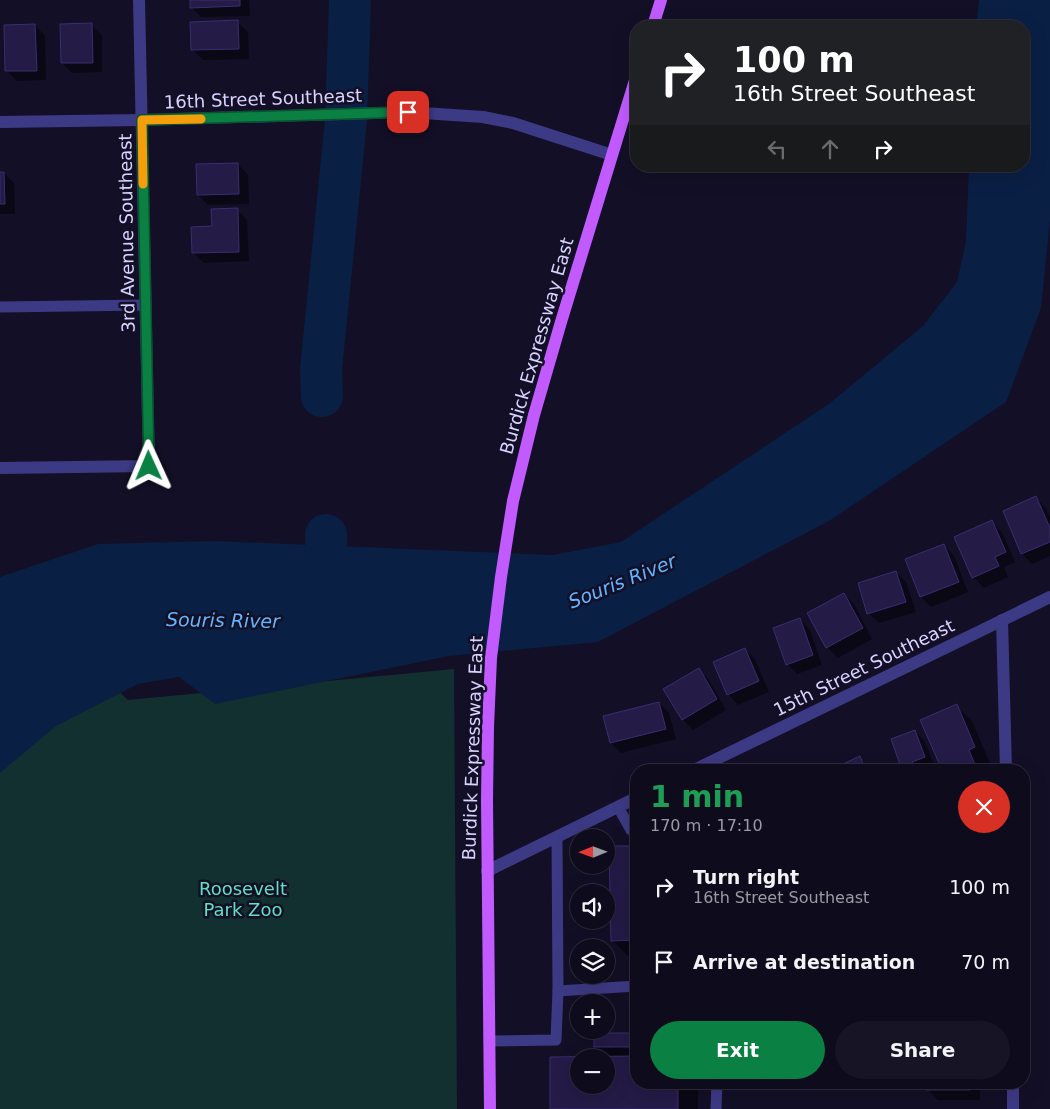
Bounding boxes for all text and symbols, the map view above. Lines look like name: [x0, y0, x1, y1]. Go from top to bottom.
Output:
icon: right: [650, 40, 715, 105]
text: 100 m: [733, 40, 855, 80]
text: 16th Street Southeast: [733, 81, 975, 106]
street label: 16th Street Southeast: [163, 85, 362, 112]
pin: [387, 91, 429, 133]
icon: arrive: [394, 98, 422, 126]
street label: 3rd Avenue Southeast: [114, 133, 139, 333]
icon: left: [763, 135, 791, 163]
icon: ahead: [816, 135, 844, 163]
icon: right: [869, 135, 897, 163]
street label: Burdick Expressway East: [495, 235, 578, 457]
position arrow: [122, 439, 174, 491]
water label: Souris River: [565, 549, 680, 613]
water label: Souris River: [166, 608, 281, 632]
street label: 15th Street Southeast: [770, 615, 958, 720]
street label: Burdick Expressway East: [458, 635, 487, 861]
text: 1 min: [650, 779, 744, 814]
button: close: [958, 781, 1010, 833]
text: 170 m · 17:10: [650, 816, 763, 835]
north arrow: [570, 829, 615, 874]
map controls: [570, 829, 615, 1094]
text: Turn right: [693, 866, 799, 888]
icon: right: [650, 873, 678, 901]
text: 100 m: [949, 876, 1010, 898]
park label: Roosevelt Park Zoo: [199, 878, 287, 920]
button: sound: [570, 884, 615, 929]
text: 16th Street Southeast: [693, 888, 869, 907]
button: layers: [570, 939, 615, 984]
icon: arrive: [650, 948, 678, 976]
text: Arrive at destination: [693, 951, 915, 973]
text: 70 m: [961, 951, 1010, 973]
button: +: [570, 994, 615, 1039]
button: Exit: [650, 1021, 825, 1079]
button: Share: [835, 1021, 1010, 1079]
button: −: [570, 1049, 615, 1094]

